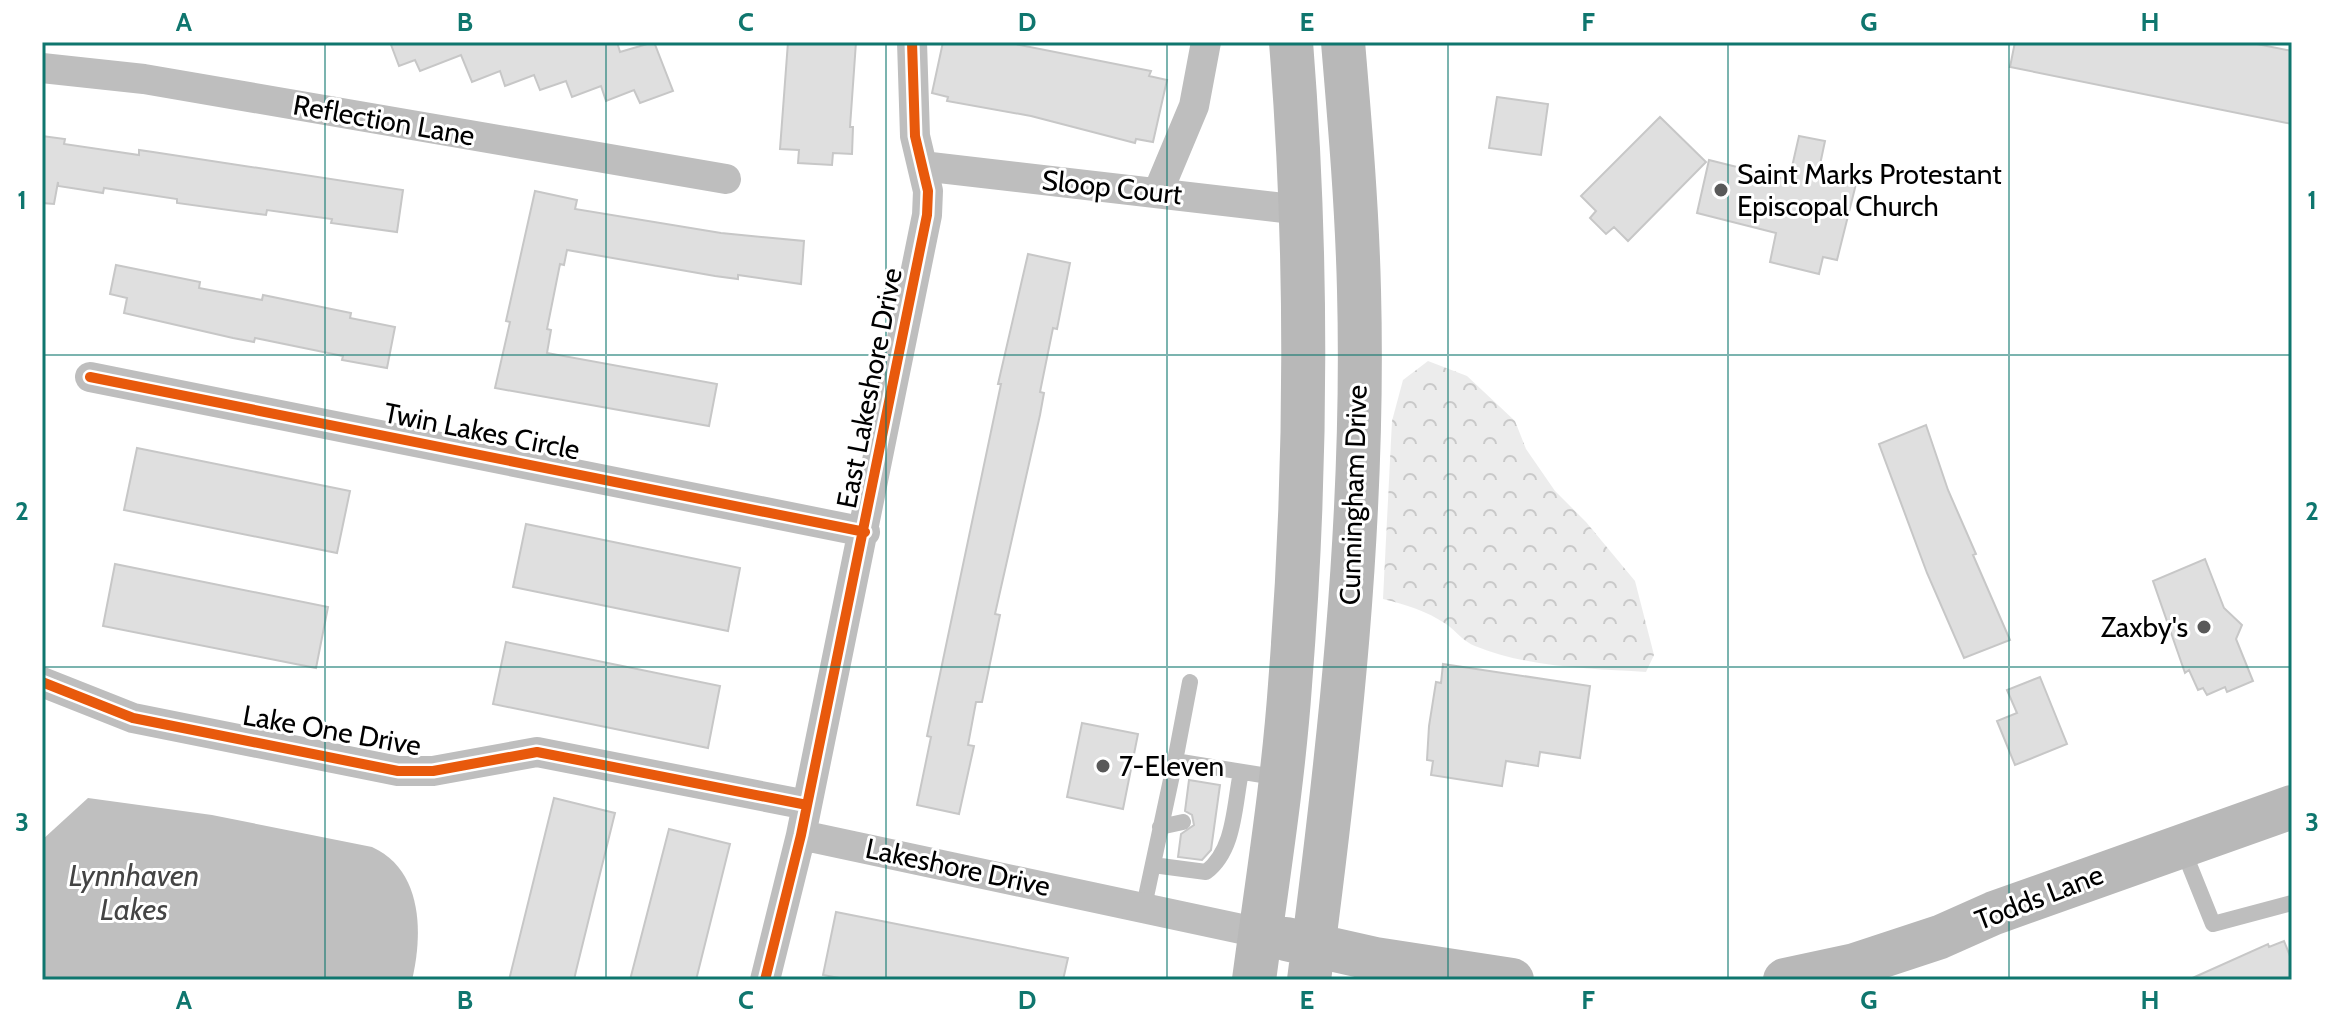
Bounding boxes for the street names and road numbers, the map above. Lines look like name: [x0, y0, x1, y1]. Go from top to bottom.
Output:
street label: Reflection Lane: [291, 87, 477, 153]
street label: Sloop Court: [1040, 163, 1184, 211]
street label: East Lakeshore Drive: [829, 265, 909, 511]
street label: Cunningham Drive: [1332, 384, 1374, 606]
street label: Twin Lakes Circle: [381, 395, 583, 467]
street label: Lake One Drive: [240, 698, 424, 762]
street label: Lakeshore Drive: [863, 831, 1053, 903]
street label: Todds Lane: [1970, 857, 2108, 937]

